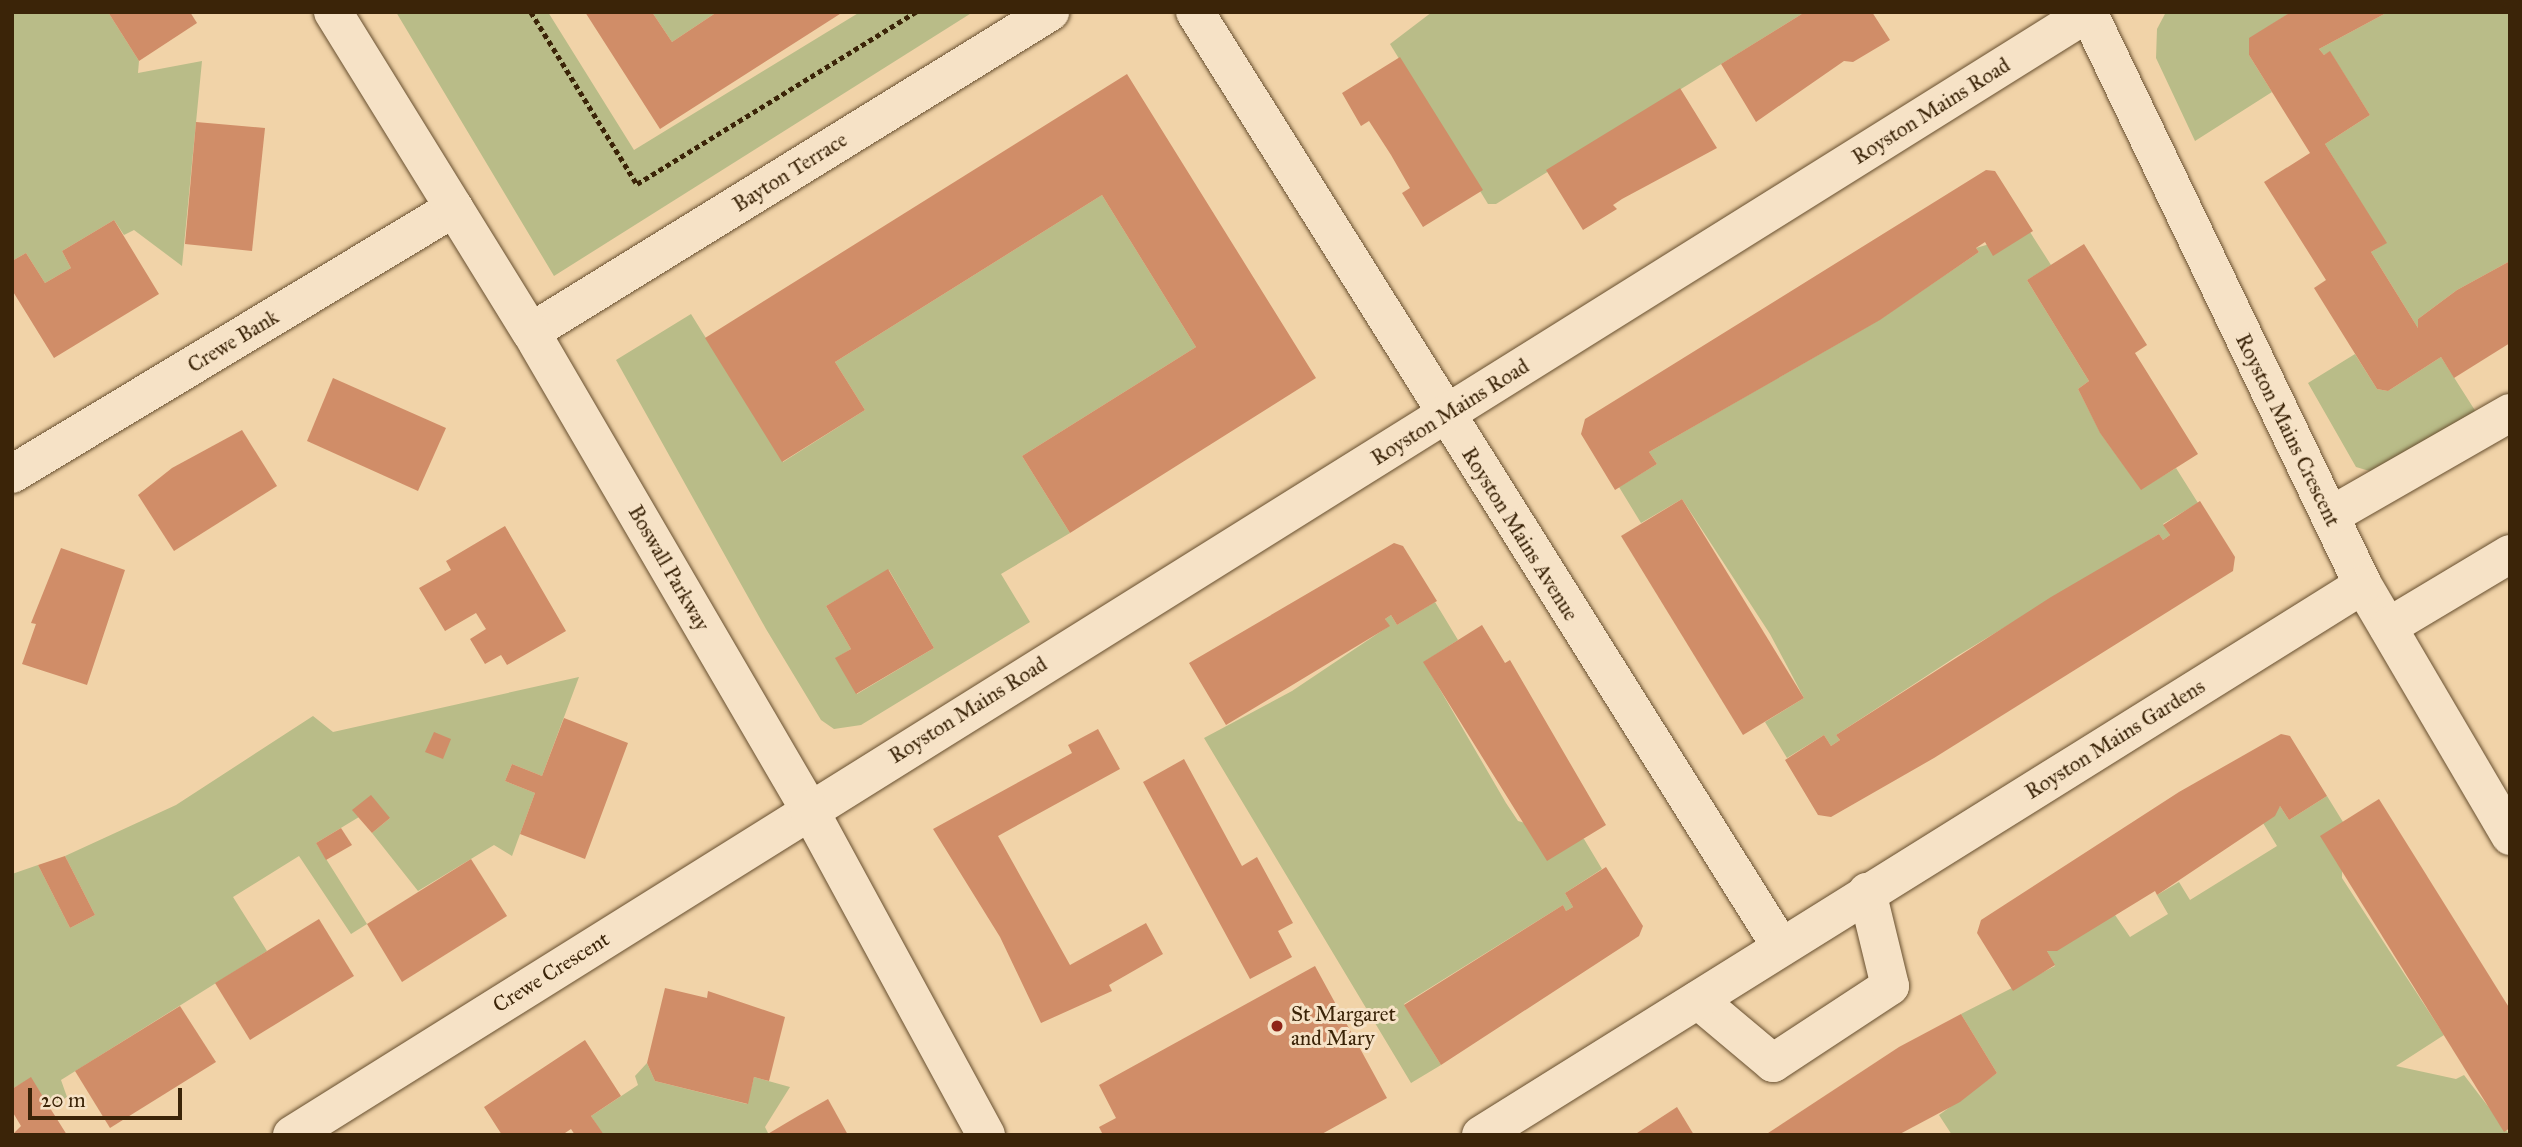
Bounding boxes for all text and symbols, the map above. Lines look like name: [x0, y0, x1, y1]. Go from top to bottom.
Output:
street label: Royston Mains Road: [1847, 52, 2015, 170]
street label: Bayton Terrace: [728, 127, 852, 217]
street label: Crewe Bank: [183, 304, 283, 378]
street label: Royston Mains Crescent: [2230, 330, 2346, 530]
street label: Royston Mains Road: [1366, 353, 1534, 471]
street label: Royston Mains Avenue: [1456, 443, 1584, 625]
street label: Boswall Parkway: [623, 501, 715, 635]
street label: Royston Mains Road: [884, 651, 1052, 769]
street label: Royston Mains Gardens: [2021, 674, 2209, 804]
street label: Crewe Crescent: [488, 926, 614, 1018]
place label: St Margaret and Mary: [1291, 1001, 1396, 1051]
marker: St Margaret and Mary: [1269, 1018, 1285, 1034]
scale bar: [32, 1074, 186, 1118]
text: 20 m: [41, 1087, 86, 1113]

